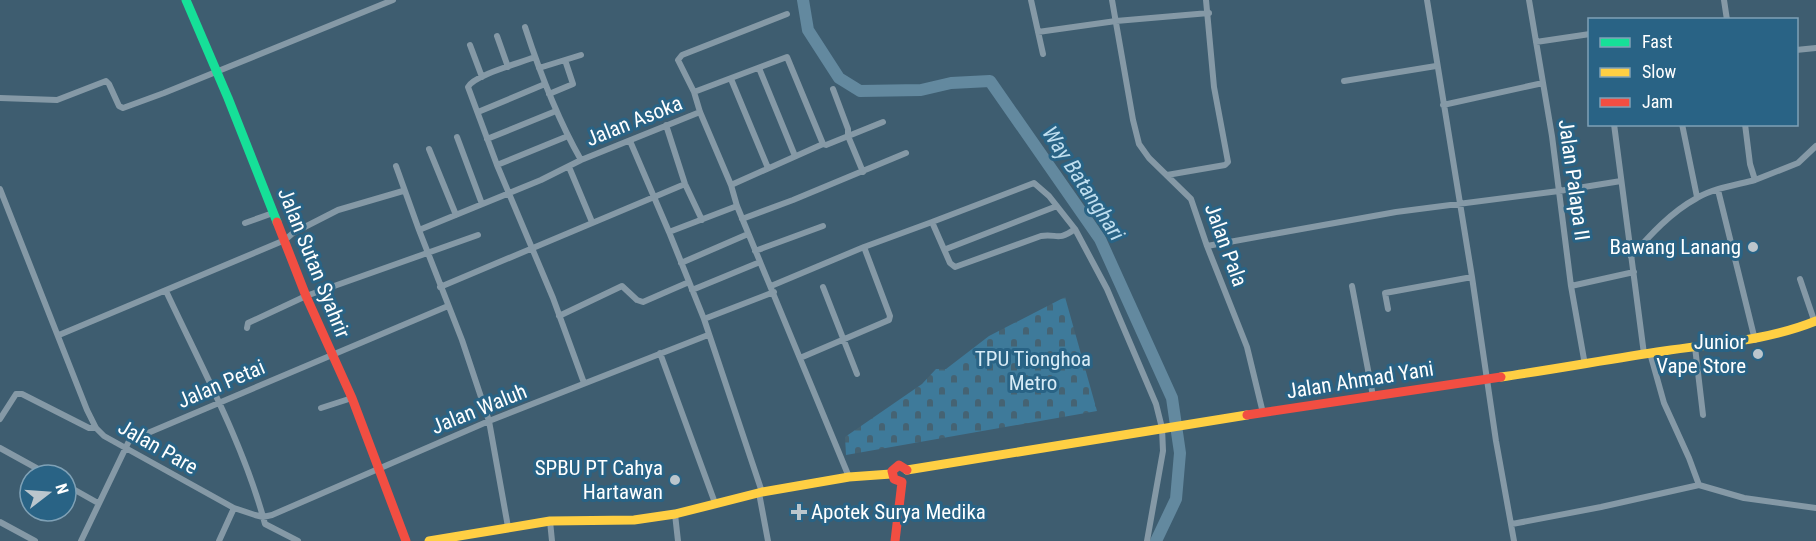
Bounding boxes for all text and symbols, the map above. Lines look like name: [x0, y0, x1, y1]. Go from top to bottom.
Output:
legend: [1588, 18, 1798, 126]
text: Fast: [1642, 31, 1673, 52]
text: Slow: [1642, 61, 1677, 82]
street label: Jalan Asoka: [582, 91, 686, 151]
text: Jam: [1642, 91, 1673, 112]
street label: Jalan Palapa II: [1554, 118, 1594, 242]
water label: Way Batanghari: [1037, 122, 1130, 245]
street label: Jalan Sutan Syahrir: [273, 184, 355, 342]
street label: Jalan Pala: [1200, 200, 1252, 290]
place label: Bawang Lanang: [1610, 235, 1741, 259]
marker: Bawang Lanang: [1746, 240, 1760, 254]
place label: Junior Vape Store: [1656, 330, 1746, 378]
park label: TPU Tionghoa Metro: [975, 347, 1091, 395]
marker: Junior Vape Store: [1751, 347, 1765, 361]
street label: Jalan Petai: [174, 355, 268, 413]
street label: Jalan Ahmad Yani: [1285, 357, 1435, 403]
street label: Jalan Waluh: [428, 379, 530, 439]
street label: Jalan Pare: [114, 415, 202, 479]
place label: SPBU PT Cahya Hartawan: [535, 456, 663, 504]
north arrow: [18, 463, 78, 523]
marker: SPBU PT Cahya Hartawan: [668, 473, 682, 487]
text: N: [51, 481, 72, 496]
place label: Apotek Surya Medika: [811, 500, 986, 524]
marker: Apotek Surya Medika: [792, 505, 806, 519]

